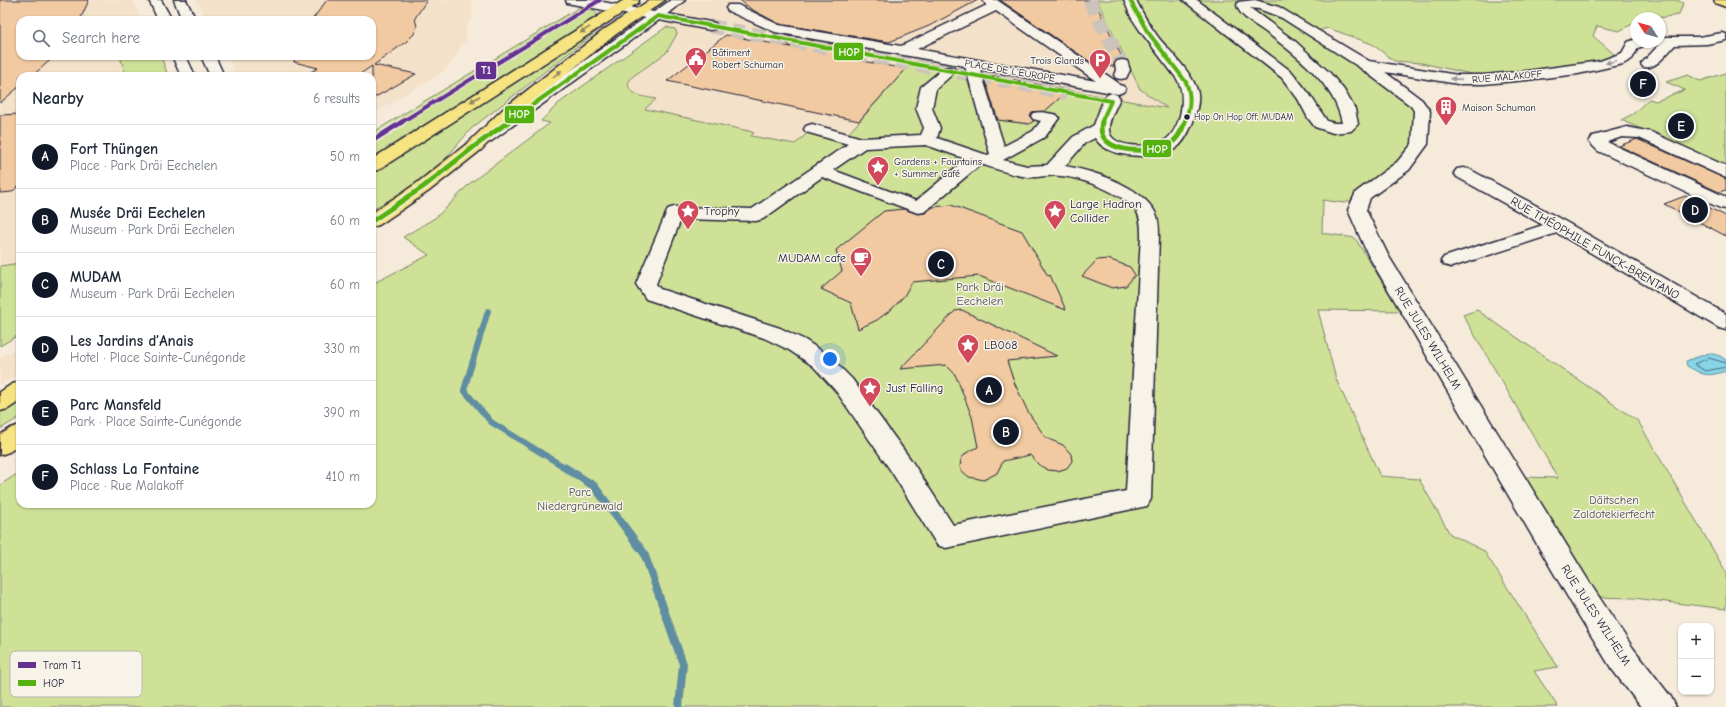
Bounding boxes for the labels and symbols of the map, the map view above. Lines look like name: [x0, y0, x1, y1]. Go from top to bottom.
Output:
north arrow: [1630, 12, 1666, 48]
one-way arrow: [580, 26, 590, 34]
line badge: HOP: [833, 42, 864, 61]
public building icon: Bâtiment Robert Schuman: [683, 45, 709, 78]
text: HOP: [839, 46, 859, 59]
place label: Bâtiment Robert Schuman: [712, 47, 783, 71]
parking icon: Trois Glands: [1087, 47, 1113, 80]
place label: Trois Glands: [1030, 55, 1084, 67]
street label: PLACE DE L'EUROPE: [964, 57, 1056, 85]
one-way arrow: [1605, 60, 1617, 66]
line badge: T1: [475, 61, 497, 80]
text: T1: [481, 64, 491, 77]
street label: RUE MALAKOFF: [1471, 68, 1543, 86]
pin: F: [1630, 69, 1656, 99]
one-way arrow: [551, 70, 562, 79]
one-way arrow: [1450, 75, 1462, 82]
building icon: Maison Schuman: [1433, 94, 1459, 127]
one-way arrow: [469, 96, 481, 103]
place label: Maison Schuman: [1462, 102, 1536, 114]
line badge: HOP: [504, 105, 535, 124]
text: HOP: [509, 108, 529, 121]
pin: E: [1668, 111, 1694, 141]
marker: Hop On Hop Off: MUDAM: [1182, 112, 1192, 122]
place label: Hop On Hop Off: MUDAM: [1194, 112, 1294, 122]
line badge: HOP: [1142, 139, 1172, 158]
text: HOP: [1147, 143, 1167, 156]
place icon: Gardens + Fountains + Summer Café: [865, 154, 891, 187]
place label: Gardens + Fountains + Summer Café: [894, 156, 982, 180]
street label: RUE THÉOPHILE FUNCK-BRENTANO: [1508, 194, 1682, 302]
pin: D: [1682, 195, 1708, 225]
place label: Large Hadron Collider: [1070, 197, 1142, 225]
place icon: Trophy: [675, 198, 701, 231]
place icon: Large Hadron Collider: [1042, 198, 1068, 231]
place label: Trophy: [704, 204, 740, 218]
cafe icon: MUDAM cafe: [848, 245, 874, 278]
pin: C: [928, 249, 954, 279]
place label: MUDAM cafe: [778, 251, 846, 265]
park label: Park Dräi Eechelen: [956, 280, 1004, 308]
street label: RUE JULES WILHELM: [1392, 284, 1464, 392]
place icon: LB068: [955, 332, 981, 365]
place label: LB068: [984, 338, 1017, 352]
your location: [820, 349, 840, 369]
place icon: Just Falling: [857, 375, 883, 408]
pin: A: [976, 375, 1002, 405]
place label: Just Falling: [886, 381, 943, 395]
pin: B: [993, 417, 1019, 447]
park label: Parc Niedergrünewald: [537, 485, 623, 513]
park label: Däitschen Zaldotekierfecht: [1573, 493, 1655, 521]
street label: RUE JULES WILHELM: [1558, 562, 1634, 668]
legend: [10, 651, 142, 697]
text: Tram T1: [43, 659, 81, 672]
text: HOP: [43, 677, 64, 690]

